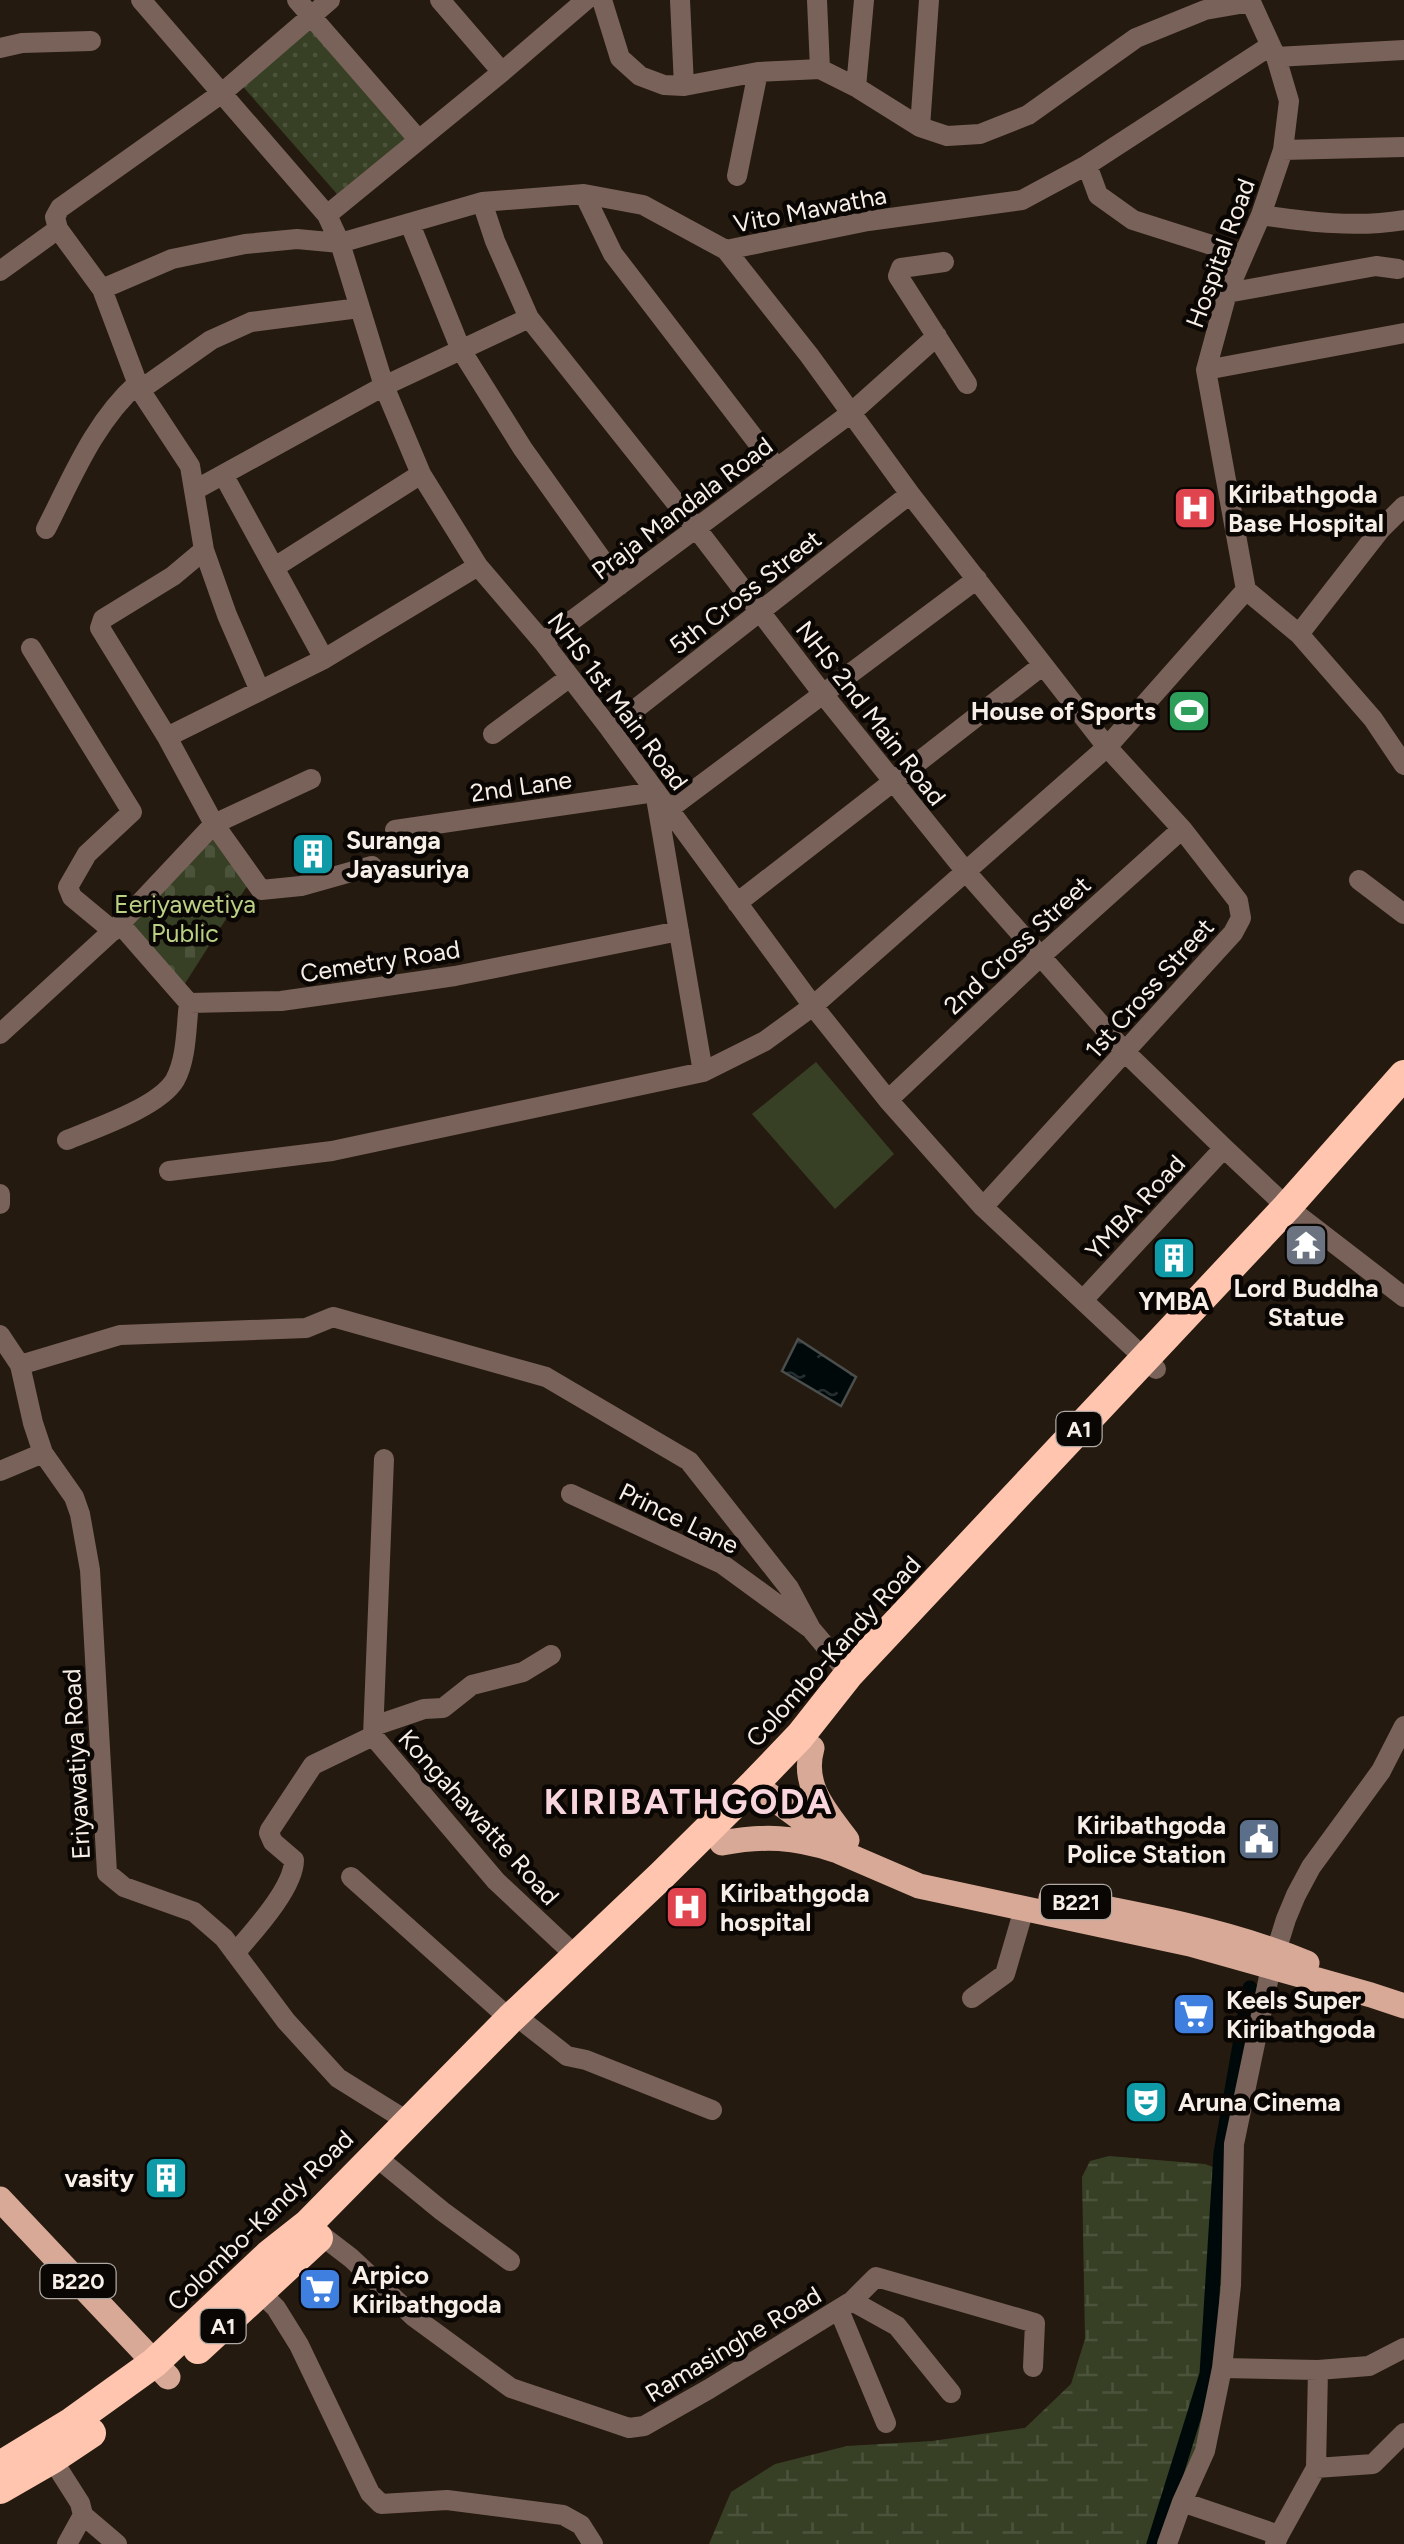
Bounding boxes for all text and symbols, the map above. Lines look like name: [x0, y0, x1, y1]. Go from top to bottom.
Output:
street label: Hospital Road: [1179, 174, 1261, 332]
street label: Vito Mawatha: [731, 179, 889, 239]
street label: Praja Mandala Road: [586, 430, 778, 586]
place label: Kiribathgoda Base Hospital: [1228, 479, 1384, 538]
hospital icon: Kiribathgoda Base Hospital: [1172, 485, 1218, 531]
street label: 5th Cross Street: [663, 523, 827, 661]
street label: NHS 1st Main Road: [541, 606, 695, 796]
street label: NHS 2nd Main Road: [790, 615, 952, 811]
sports icon: House of Sports: [1166, 688, 1212, 734]
place label: House of Sports: [971, 696, 1156, 726]
street label: 2nd Lane: [468, 764, 574, 808]
place label: Suranga Jayasuriya: [346, 825, 469, 884]
building icon: Suranga Jayasuriya: [290, 831, 336, 877]
street label: 2nd Cross Street: [938, 870, 1096, 1020]
park label: Eeriyawetiya Public: [114, 889, 256, 948]
street label: 1st Cross Street: [1078, 912, 1220, 1064]
street label: Cemetry Road: [298, 934, 462, 988]
street label: YMBA Road: [1079, 1148, 1191, 1266]
temple icon: Lord Buddha Statue: [1283, 1222, 1329, 1268]
building icon: YMBA: [1151, 1235, 1197, 1281]
place label: Lord Buddha Statue: [1233, 1273, 1379, 1332]
place label: YMBA: [1139, 1286, 1210, 1316]
road number: A1: [1056, 1412, 1102, 1446]
street label: Prince Lane: [614, 1476, 744, 1560]
street label: Colombo-Kandy Road: [739, 1549, 927, 1753]
street label: Eriyawatiya Road: [56, 1668, 96, 1860]
street label: Kongahawatte Road: [392, 1723, 566, 1911]
district label: KIRIBATHGODA: [544, 1781, 834, 1823]
place label: Kiribathgoda Police Station: [1067, 1810, 1226, 1869]
public building icon: Kiribathgoda Police Station: [1236, 1816, 1282, 1862]
place label: Kiribathgoda hospital: [720, 1878, 870, 1937]
hospital icon: Kiribathgoda hospital: [664, 1884, 710, 1930]
road number: B221: [1041, 1885, 1111, 1919]
place label: Keels Super Kiribathgoda: [1226, 1985, 1376, 2044]
supermarket icon: Keels Super Kiribathgoda: [1171, 1991, 1217, 2037]
theatre icon: Aruna Cinema: [1123, 2079, 1169, 2125]
place label: Aruna Cinema: [1178, 2087, 1341, 2117]
street label: Colombo-Kandy Road: [161, 2124, 359, 2316]
building icon: vasity: [143, 2155, 189, 2201]
place label: vasity: [65, 2163, 135, 2193]
place label: Arpico Kiribathgoda: [352, 2260, 502, 2319]
road number: B220: [40, 2264, 116, 2298]
supermarket icon: Arpico Kiribathgoda: [297, 2266, 343, 2312]
street label: Ramasinghe Road: [640, 2280, 826, 2408]
road number: A1: [200, 2309, 246, 2343]

